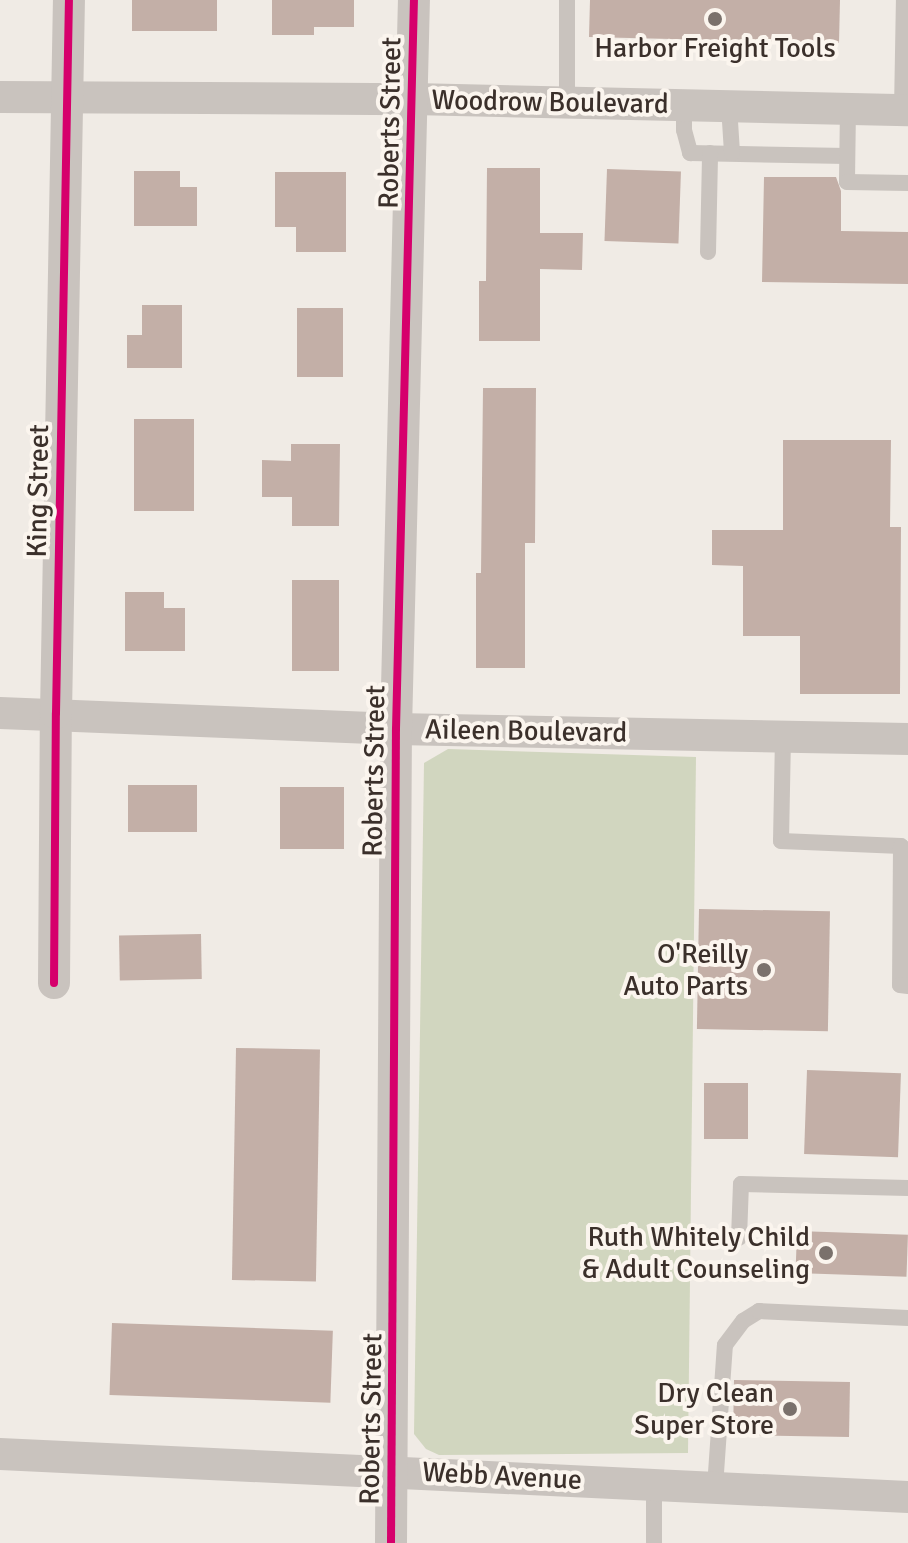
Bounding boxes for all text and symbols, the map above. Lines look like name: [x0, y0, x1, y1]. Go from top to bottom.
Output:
marker: Harbor Freight Tools: [706, 10, 724, 28]
place label: Harbor Freight Tools: [594, 31, 836, 65]
street label: Roberts Street: [372, 37, 408, 209]
street label: Woodrow Boulevard: [431, 83, 669, 121]
street label: King Street: [20, 424, 56, 558]
street label: Roberts Street: [356, 685, 392, 857]
street label: Aileen Boulevard: [425, 712, 627, 750]
place label: O'Reilly Auto Parts: [623, 937, 748, 1003]
marker: O'Reilly Auto Parts: [755, 961, 773, 979]
place label: Ruth Whitely Child & Adult Counseling: [582, 1220, 810, 1286]
marker: Ruth Whitely Child & Adult Counseling: [817, 1244, 835, 1262]
street label: Roberts Street: [353, 1333, 389, 1505]
place label: Dry Clean Super Store: [634, 1376, 774, 1442]
marker: Dry Clean Super Store: [781, 1400, 799, 1418]
street label: Webb Avenue: [421, 1455, 583, 1497]

